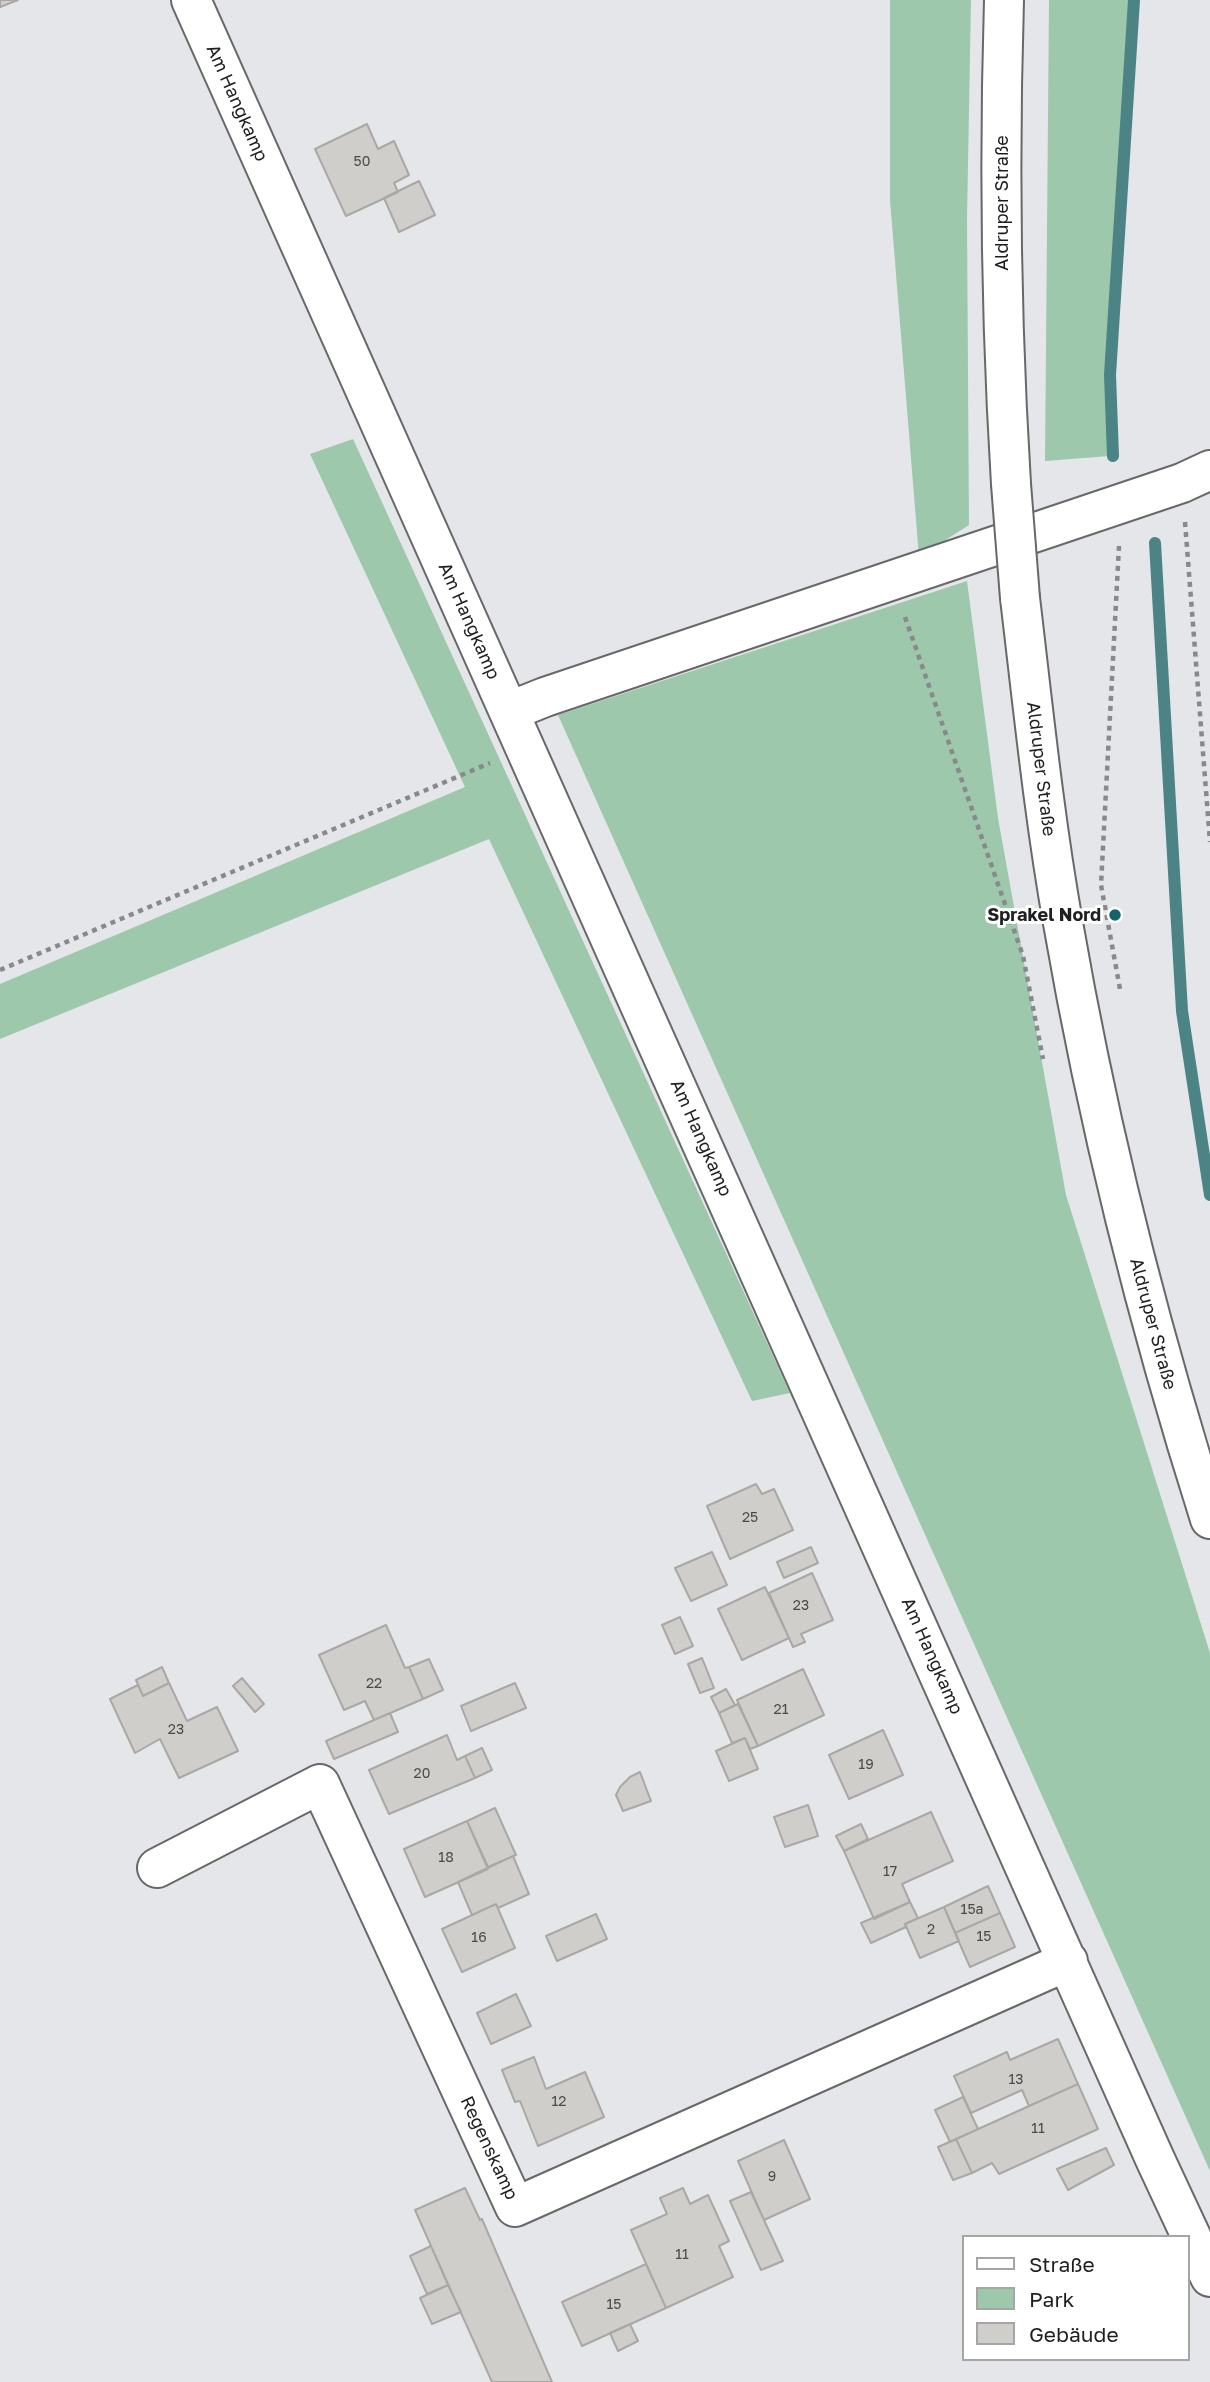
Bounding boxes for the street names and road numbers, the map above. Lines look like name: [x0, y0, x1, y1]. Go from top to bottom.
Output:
street label: Am Hangkamp: [202, 41, 272, 165]
street label: Aldruper Straße: [991, 135, 1013, 271]
street label: Am Hangkamp: [434, 559, 504, 683]
street label: Aldruper Straße: [1022, 700, 1060, 838]
street label: Am Hangkamp: [666, 1076, 736, 1200]
street label: Aldruper Straße: [1125, 1256, 1181, 1392]
street label: Am Hangkamp: [897, 1594, 967, 1718]
street label: Regenskamp: [456, 2093, 522, 2203]

